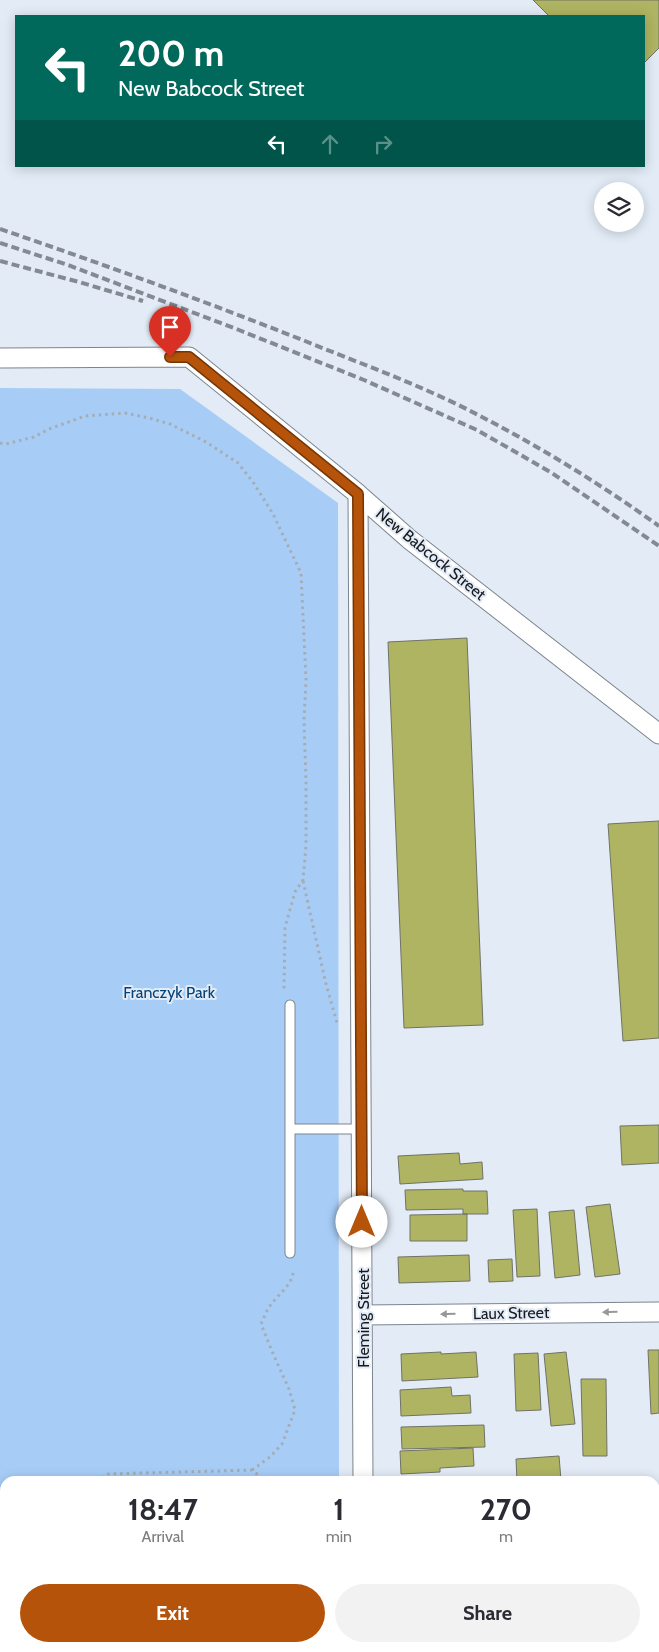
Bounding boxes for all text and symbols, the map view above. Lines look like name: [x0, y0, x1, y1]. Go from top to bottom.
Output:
text: 200 m: [118, 32, 224, 75]
icon: left: [35, 35, 100, 100]
text: New Babcock Street: [118, 75, 305, 102]
icon: left: [263, 130, 291, 158]
icon: ahead: [316, 130, 344, 158]
icon: right: [369, 130, 397, 158]
map controls: [594, 182, 644, 232]
button: layers: [594, 182, 644, 232]
pin: [149, 306, 191, 357]
icon: arrive: [156, 313, 184, 341]
street label: New Babcock Street: [372, 504, 490, 604]
park label: Franczyk Park: [123, 983, 216, 1002]
position arrow: [335, 1195, 387, 1247]
street label: Fleming Street: [354, 1268, 373, 1368]
street label: Laux Street: [473, 1303, 550, 1323]
one-way arrow: [602, 1308, 618, 1316]
one-way arrow: [440, 1310, 456, 1318]
text: 18:47: [128, 1491, 198, 1528]
text: 1: [333, 1491, 344, 1528]
text: 270: [480, 1491, 532, 1528]
text: Arrival: [142, 1527, 184, 1546]
text: min: [326, 1527, 352, 1546]
text: m: [499, 1527, 513, 1546]
button: Exit: [20, 1584, 325, 1642]
button: Share: [335, 1584, 640, 1642]

